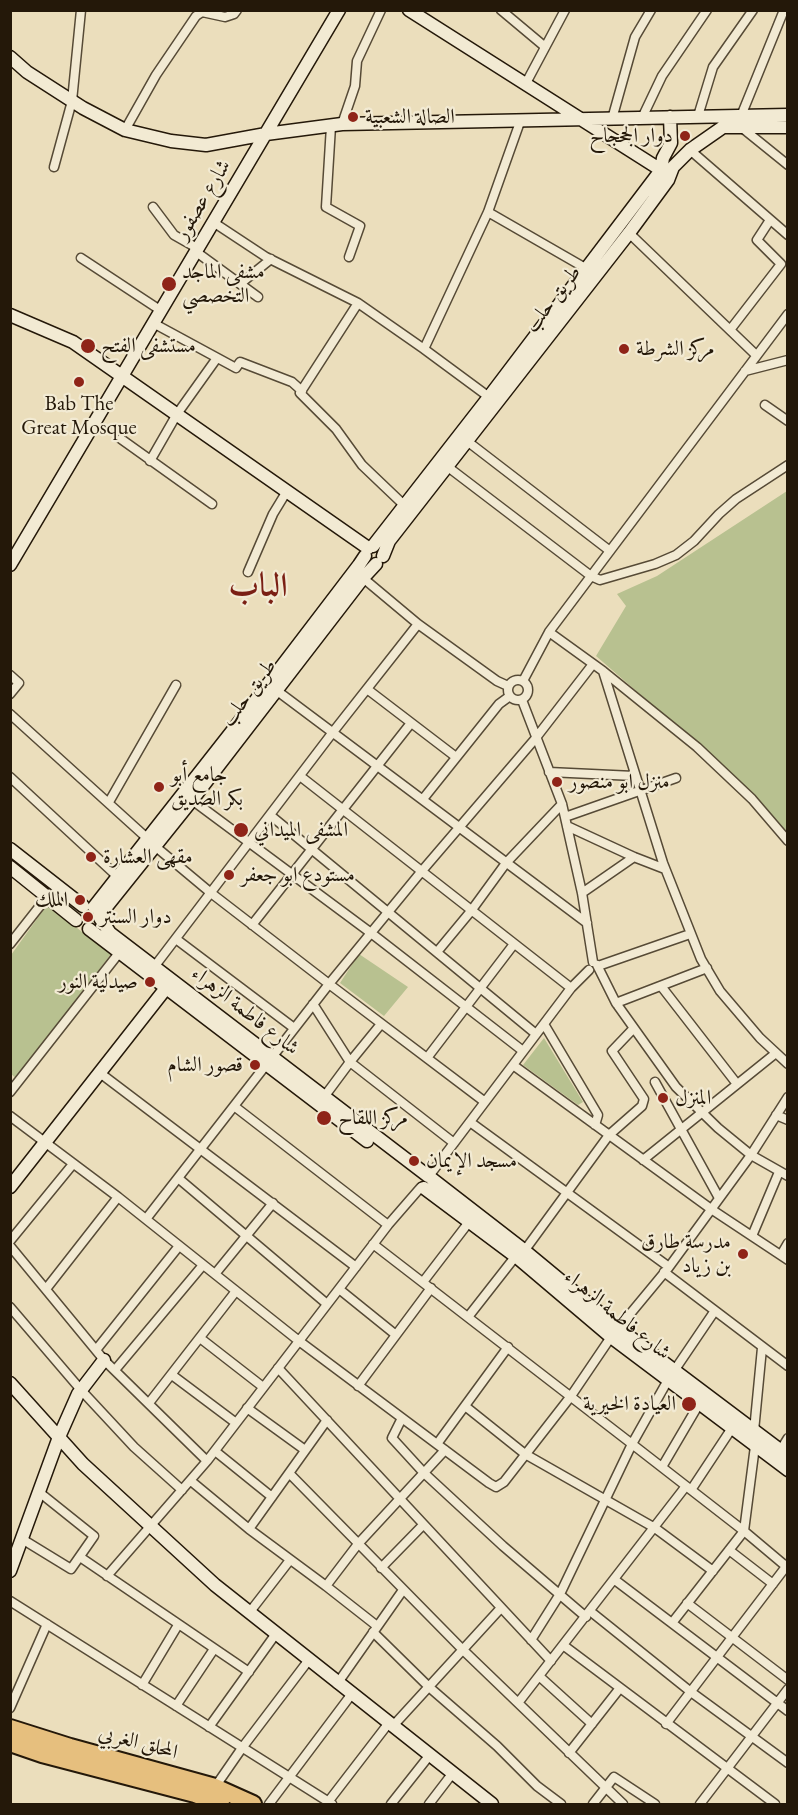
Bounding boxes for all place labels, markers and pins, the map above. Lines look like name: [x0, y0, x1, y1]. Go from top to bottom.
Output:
place label: الصالة الشعبية: [365, 104, 455, 130]
marker: الصالة الشعبية: [346, 110, 360, 124]
place label: دوار الجحجاح: [589, 123, 673, 149]
marker: دوار الجحجاح: [678, 129, 692, 143]
place label: مشفى الماجد التخصصي: [182, 259, 265, 309]
marker: مشفى الماجد التخصصي: [160, 275, 178, 293]
place label: مستشفى الفتح: [101, 333, 196, 359]
place label: مركز الشرطة: [636, 336, 715, 362]
marker: مستشفى الفتح: [79, 337, 97, 355]
marker: مركز الشرطة: [617, 342, 631, 356]
marker: Bab The Great Mosque: [72, 375, 86, 389]
place label: Bab The Great Mosque: [21, 391, 137, 441]
place label: جامع أبو بكر الصديق: [171, 762, 243, 812]
place label: منزل ابو منصور: [569, 769, 670, 795]
marker: منزل ابو منصور: [550, 775, 564, 789]
marker: جامع أبو بكر الصديق: [152, 780, 166, 794]
place label: المشفى الميداني: [254, 817, 348, 843]
marker: المشفى الميداني: [232, 821, 250, 839]
place label: مقهى العشارة: [103, 844, 193, 870]
marker: مقهى العشارة: [84, 850, 98, 864]
place label: مستودع ابو جعفر: [241, 862, 355, 888]
marker: مستودع ابو جعفر: [222, 868, 236, 882]
place label: الملك: [35, 887, 68, 913]
marker: الملك: [73, 893, 87, 907]
place label: دوار السنتر: [100, 904, 172, 930]
marker: دوار السنتر: [81, 910, 95, 924]
place label: صيدلية النور: [58, 969, 138, 995]
marker: صيدلية النور: [143, 975, 157, 989]
place label: قصور الشام: [167, 1052, 243, 1078]
marker: قصور الشام: [248, 1058, 262, 1072]
place label: المنزل: [675, 1085, 711, 1111]
marker: المنزل: [656, 1091, 670, 1105]
place label: مركز اللقاح: [338, 1105, 408, 1131]
marker: مركز اللقاح: [315, 1109, 333, 1127]
place label: مسجد الإيمان: [426, 1148, 517, 1174]
marker: مسجد الإيمان: [407, 1154, 421, 1168]
place label: مدرسة طارق بن زياد: [641, 1229, 731, 1279]
marker: مدرسة طارق بن زياد: [736, 1247, 750, 1261]
place label: العيادة الخيرية: [583, 1391, 676, 1417]
marker: العيادة الخيرية: [680, 1395, 698, 1413]

